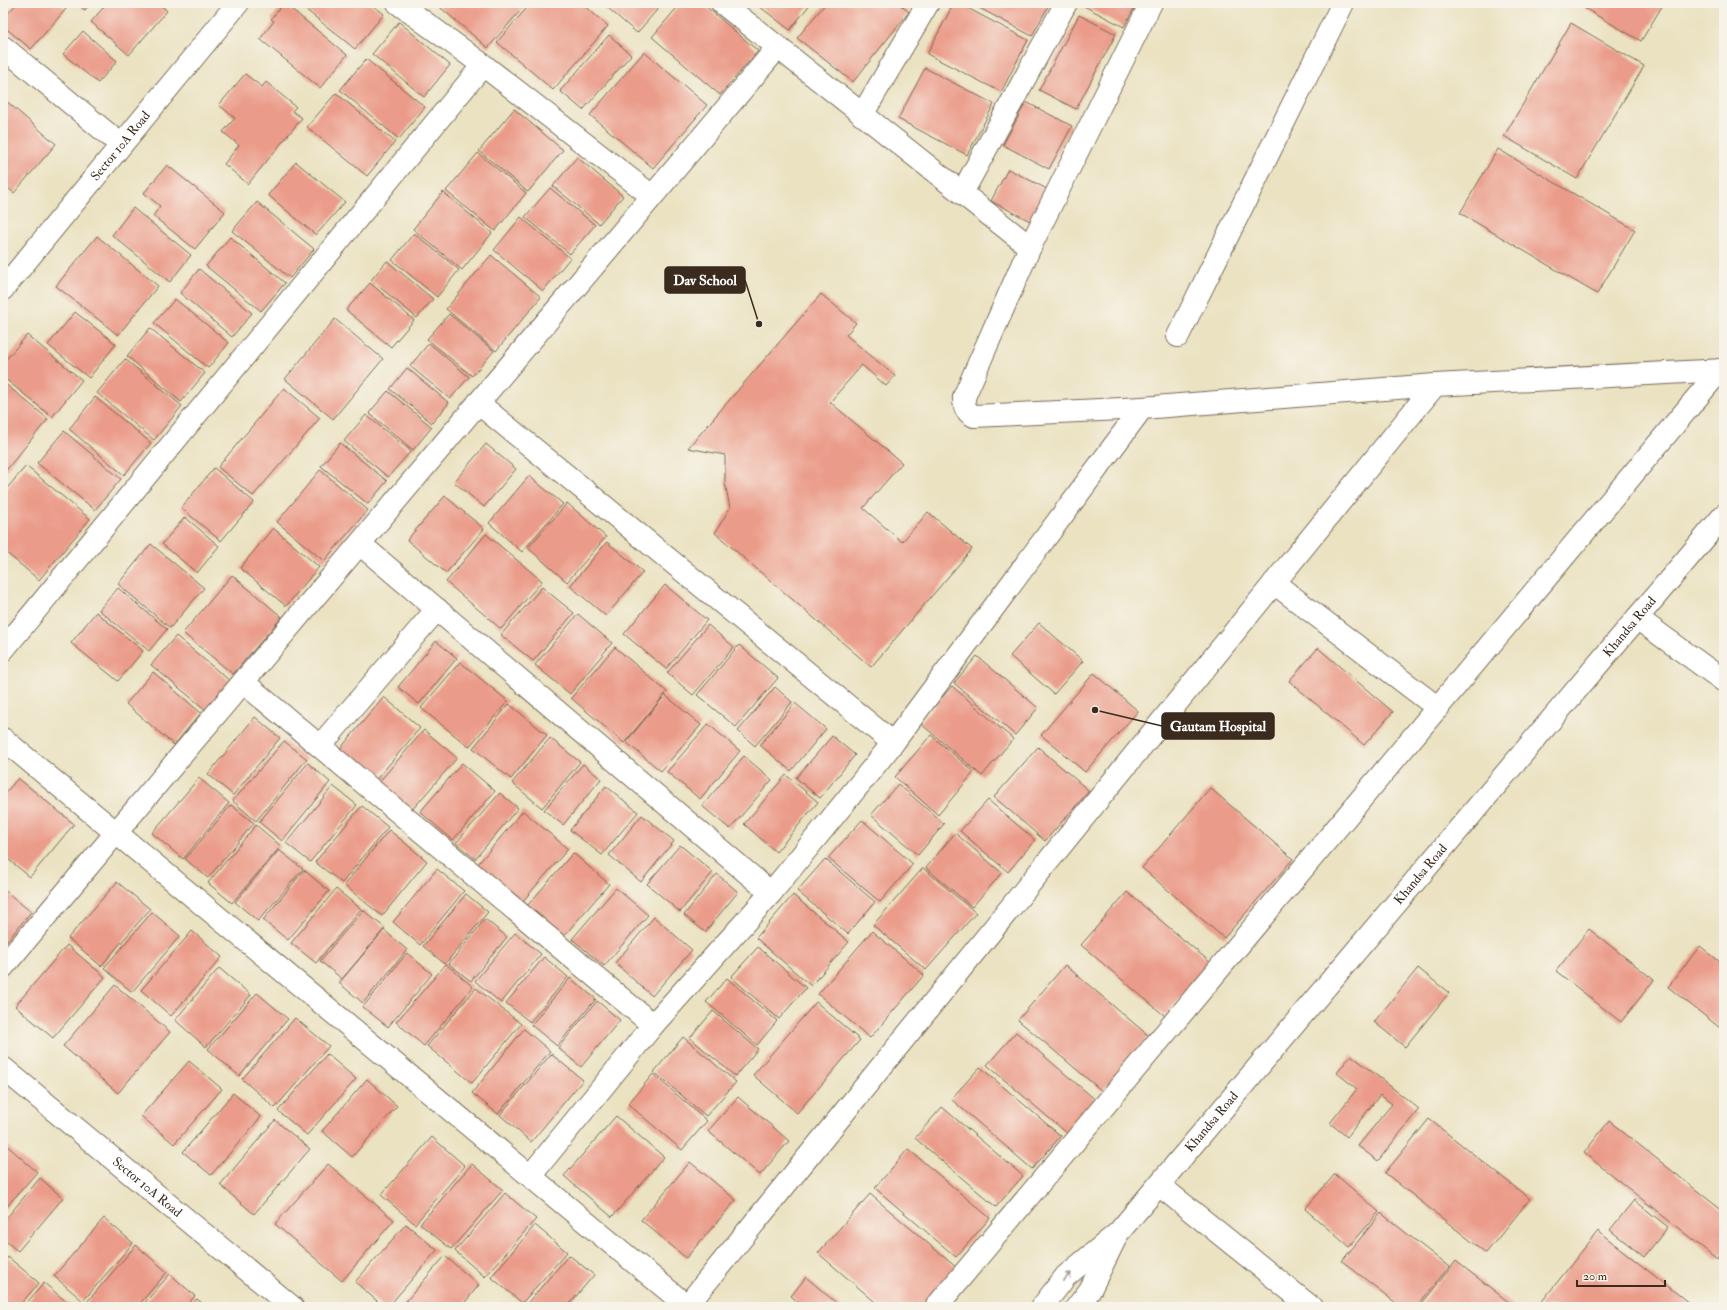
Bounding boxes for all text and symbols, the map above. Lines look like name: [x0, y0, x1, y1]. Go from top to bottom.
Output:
street label: Sector 10A Road: [87, 108, 154, 184]
callout: Dav School: [665, 267, 745, 293]
text: Dav School: [673, 272, 737, 289]
street label: Khandsa Road: [1600, 593, 1660, 660]
callout: Gautam Hospital: [1162, 713, 1274, 739]
text: Gautam Hospital: [1170, 718, 1266, 736]
street label: Khandsa Road: [1391, 840, 1451, 908]
street label: Khandsa Road: [1182, 1088, 1242, 1155]
street label: Sector 10A Road: [109, 1154, 186, 1221]
scale bar: [1577, 1262, 1665, 1288]
text: 20 m: [1583, 1269, 1608, 1284]
one-way arrow: [1062, 1272, 1072, 1282]

